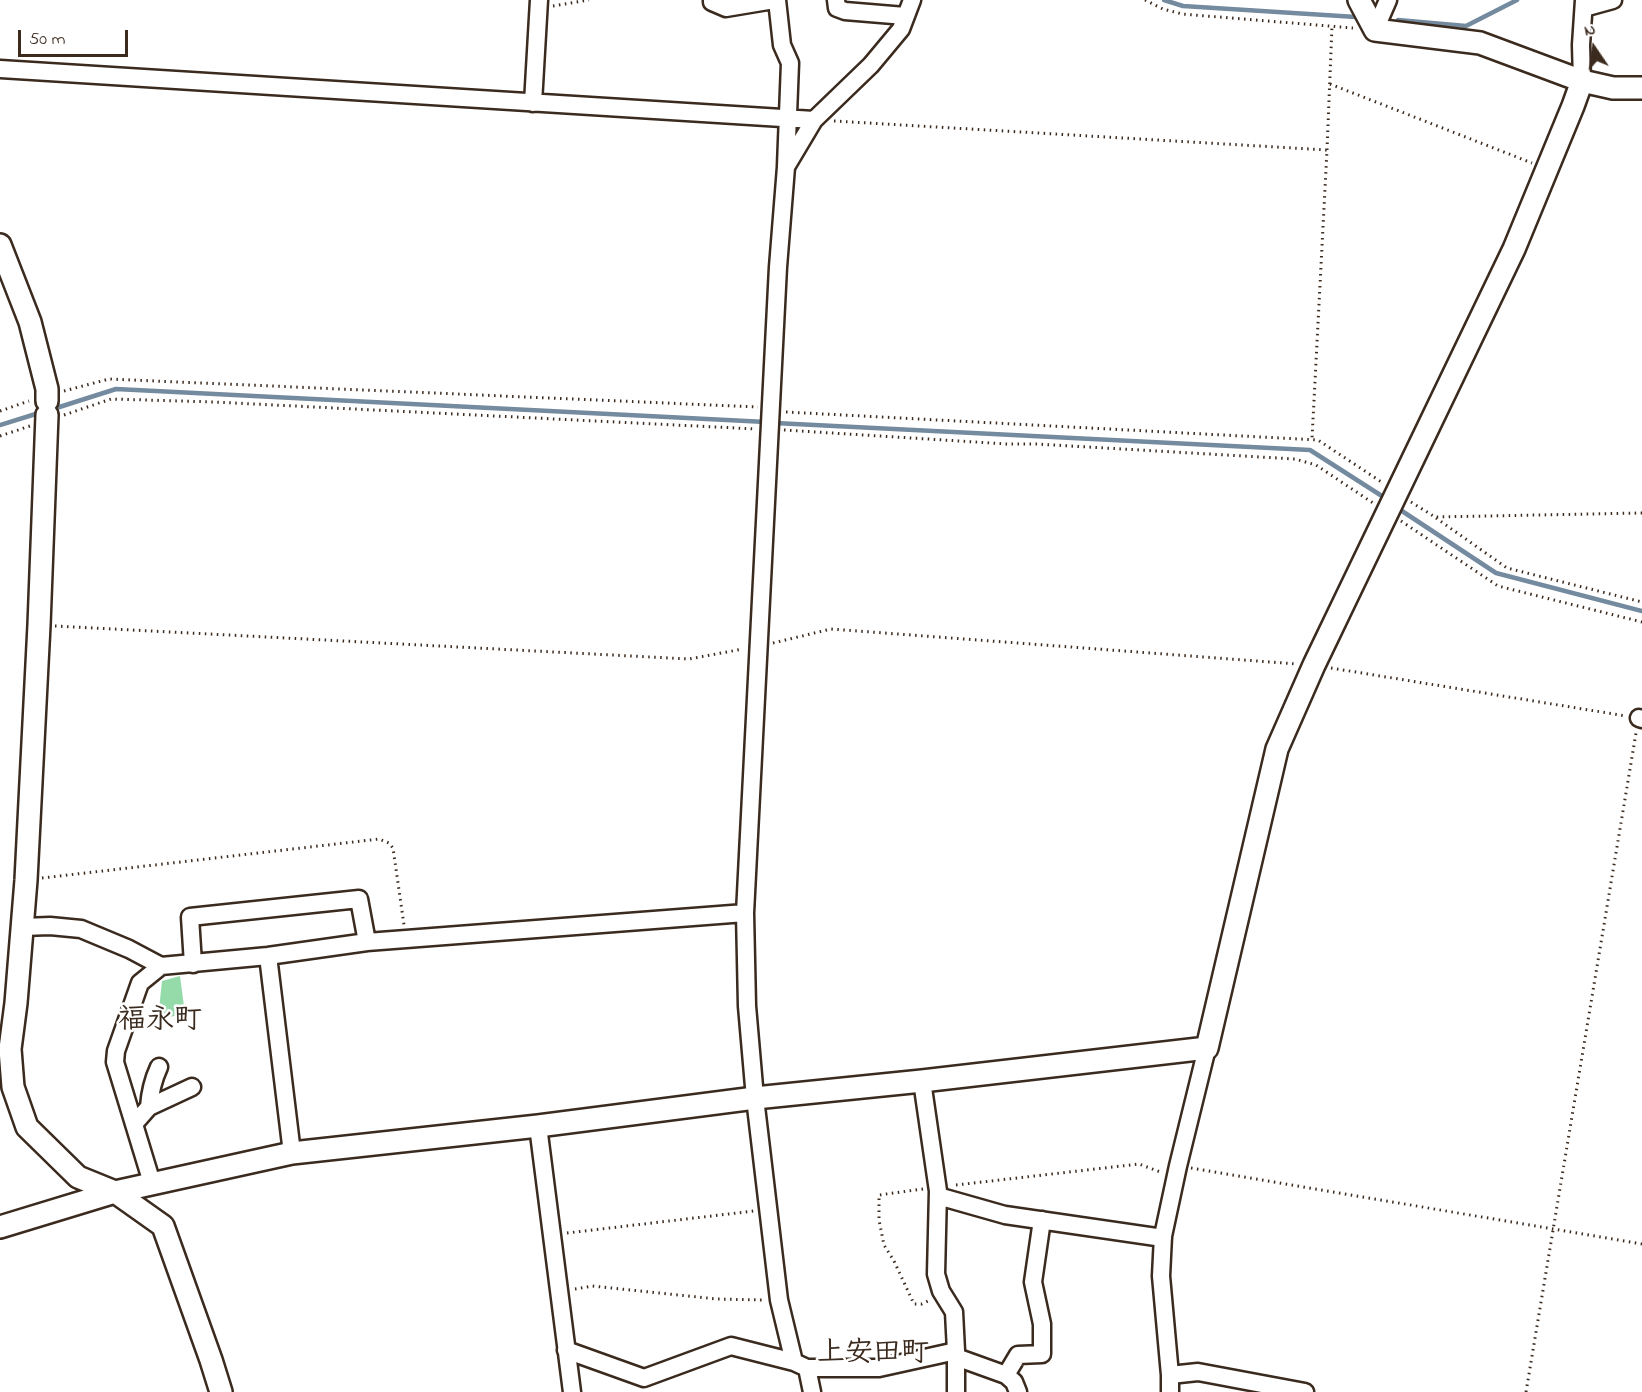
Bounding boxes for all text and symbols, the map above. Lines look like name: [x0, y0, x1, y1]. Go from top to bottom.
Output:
scale bar: [21, 18, 130, 56]
north arrow: [1564, 18, 1624, 78]
text: N: [1582, 18, 1598, 43]
text: 50 m: [29, 27, 66, 53]
district label: 福永町: [118, 1005, 202, 1039]
district label: 上安田町: [817, 1338, 929, 1372]

